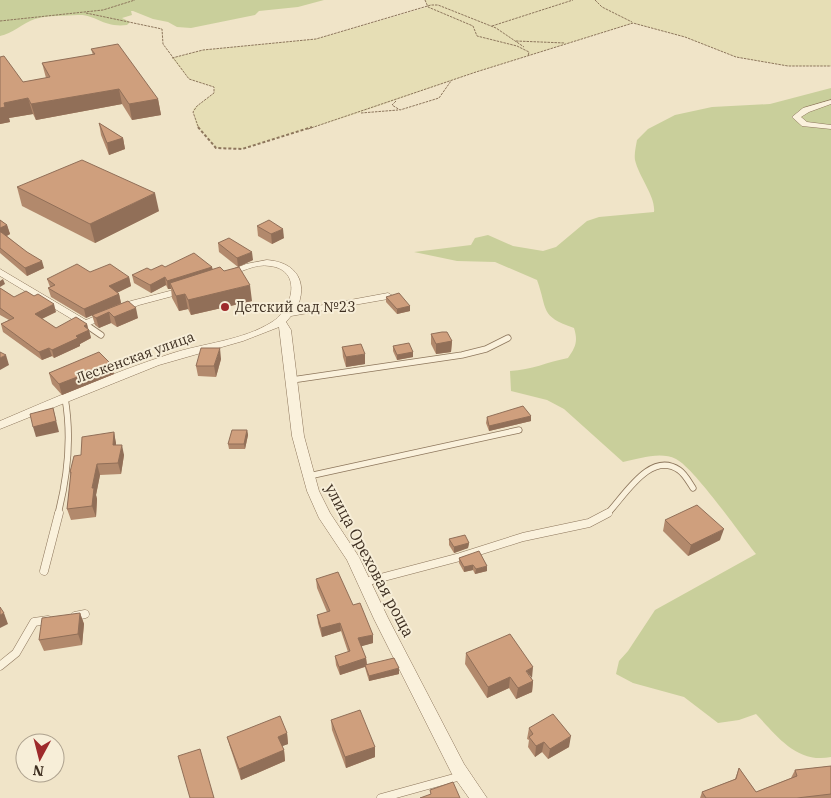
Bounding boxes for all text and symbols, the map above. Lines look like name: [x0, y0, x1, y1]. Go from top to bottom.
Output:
place label: Детский сад №23: [235, 298, 356, 316]
marker: Детский сад №23: [219, 301, 231, 313]
street label: Лескенская улица: [73, 327, 197, 387]
street label: улица Ореховая роща: [321, 480, 419, 641]
north arrow: [15, 733, 65, 783]
text: N: [32, 761, 45, 781]

